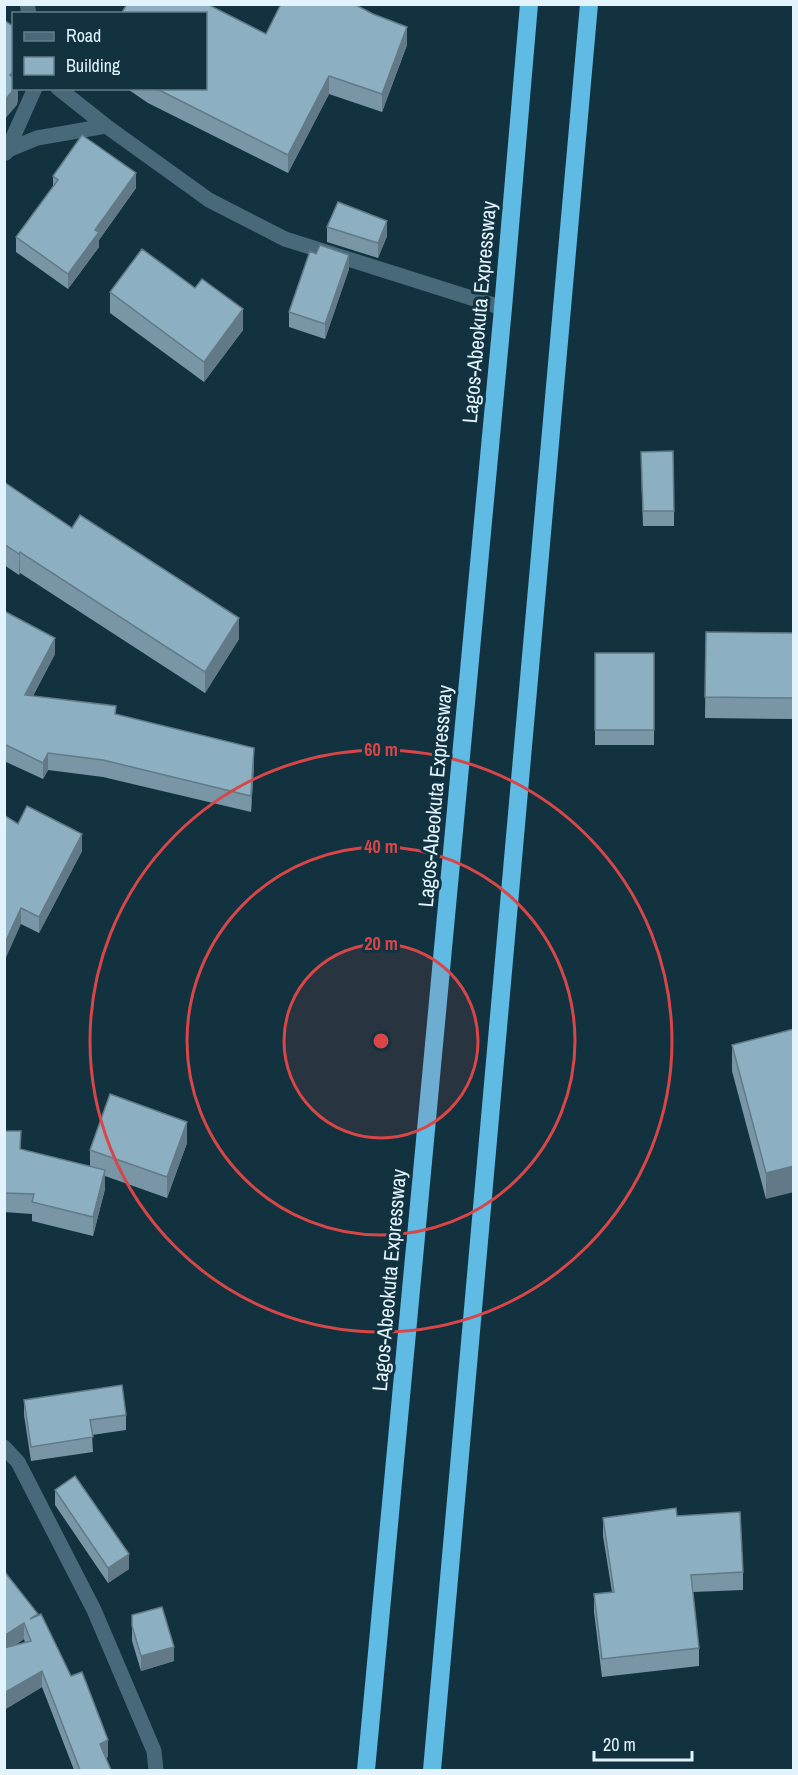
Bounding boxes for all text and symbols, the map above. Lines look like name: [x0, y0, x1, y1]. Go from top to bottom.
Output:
legend: [12, 12, 207, 90]
text: Road: [66, 23, 101, 48]
text: Building: [66, 53, 121, 78]
street label: Lagos-Abeokuta Expressway: [455, 199, 503, 424]
street label: Lagos-Abeokuta Expressway: [411, 683, 459, 908]
text: 60 m: [364, 737, 398, 762]
text: 40 m: [364, 834, 398, 859]
text: 20 m: [364, 931, 398, 956]
centre of rings: [371, 1031, 391, 1051]
street label: Lagos-Abeokuta Expressway: [365, 1167, 413, 1392]
scale bar: [594, 1724, 692, 1762]
text: 20 m: [603, 1732, 636, 1757]

